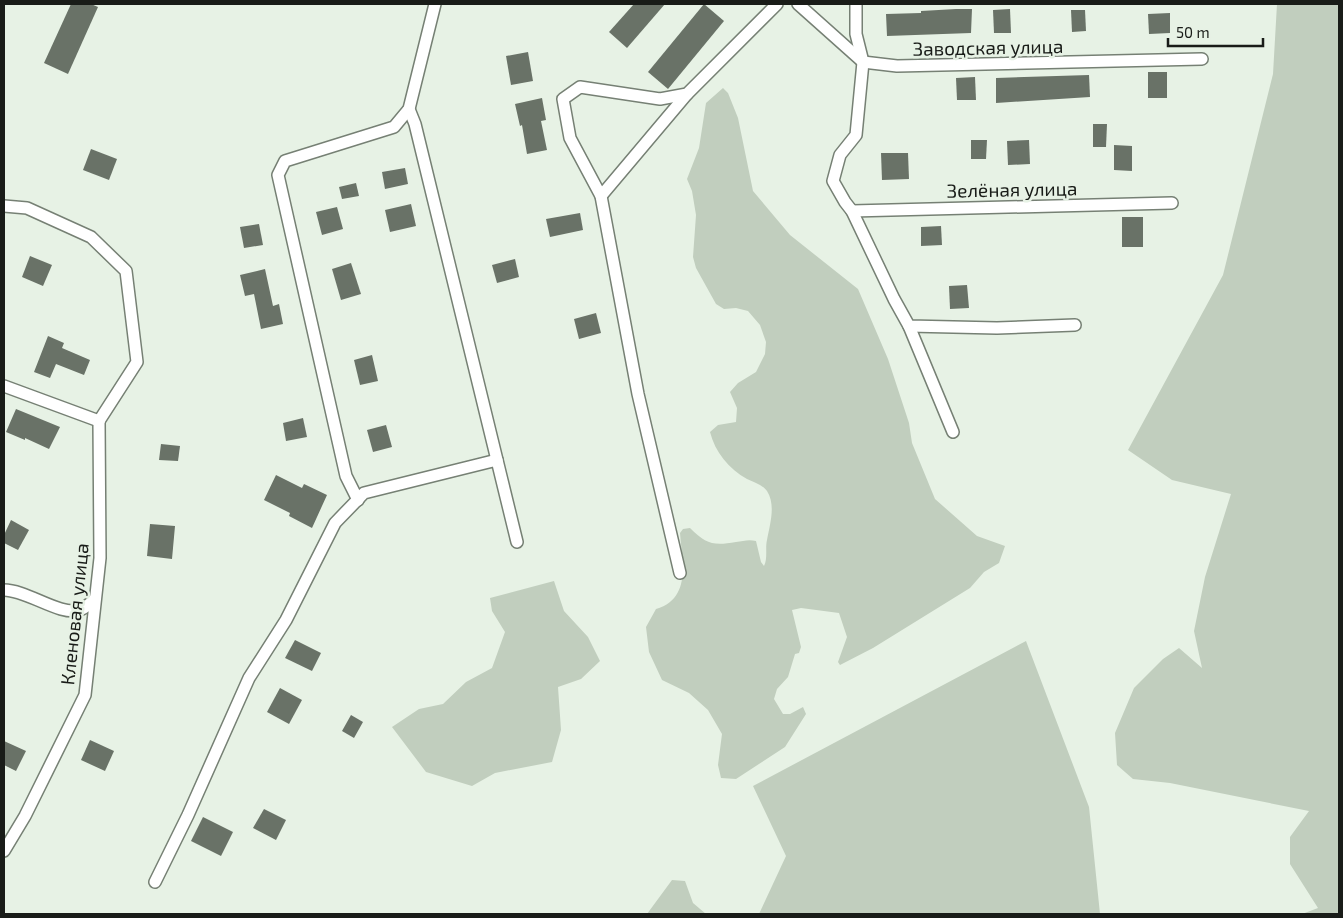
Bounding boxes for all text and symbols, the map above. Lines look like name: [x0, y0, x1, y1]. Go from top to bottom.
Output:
scale bar: [1168, 15, 1263, 47]
text: 50 m: [1176, 23, 1210, 41]
street label: Заводская улица: [912, 34, 1064, 61]
street label: Зелёная улица: [946, 176, 1078, 203]
street label: Кленовая улица: [55, 542, 94, 686]

